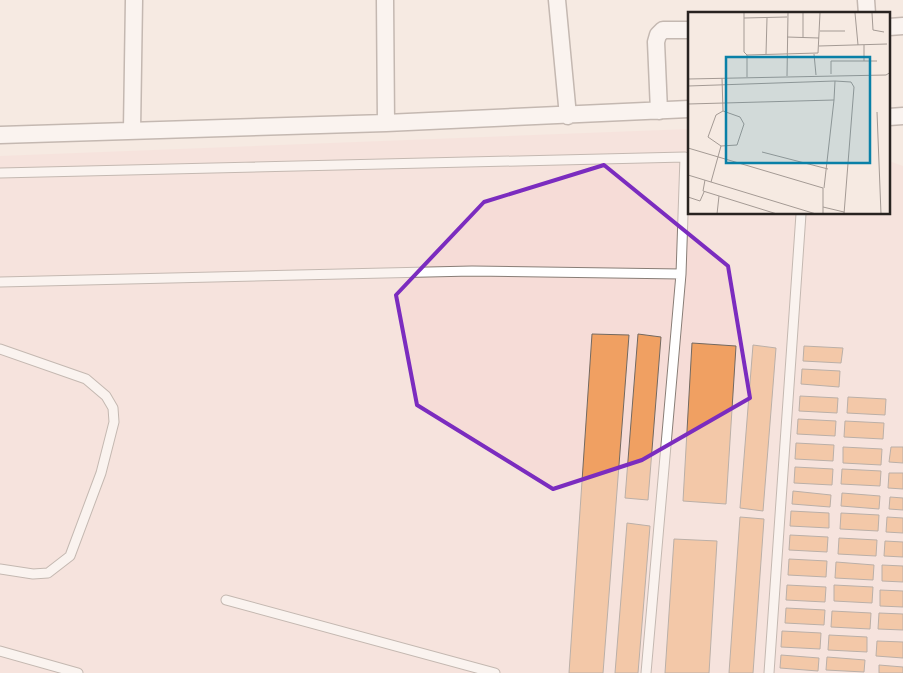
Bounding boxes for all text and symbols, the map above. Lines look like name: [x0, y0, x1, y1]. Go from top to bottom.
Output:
inset map: [688, 12, 890, 215]

